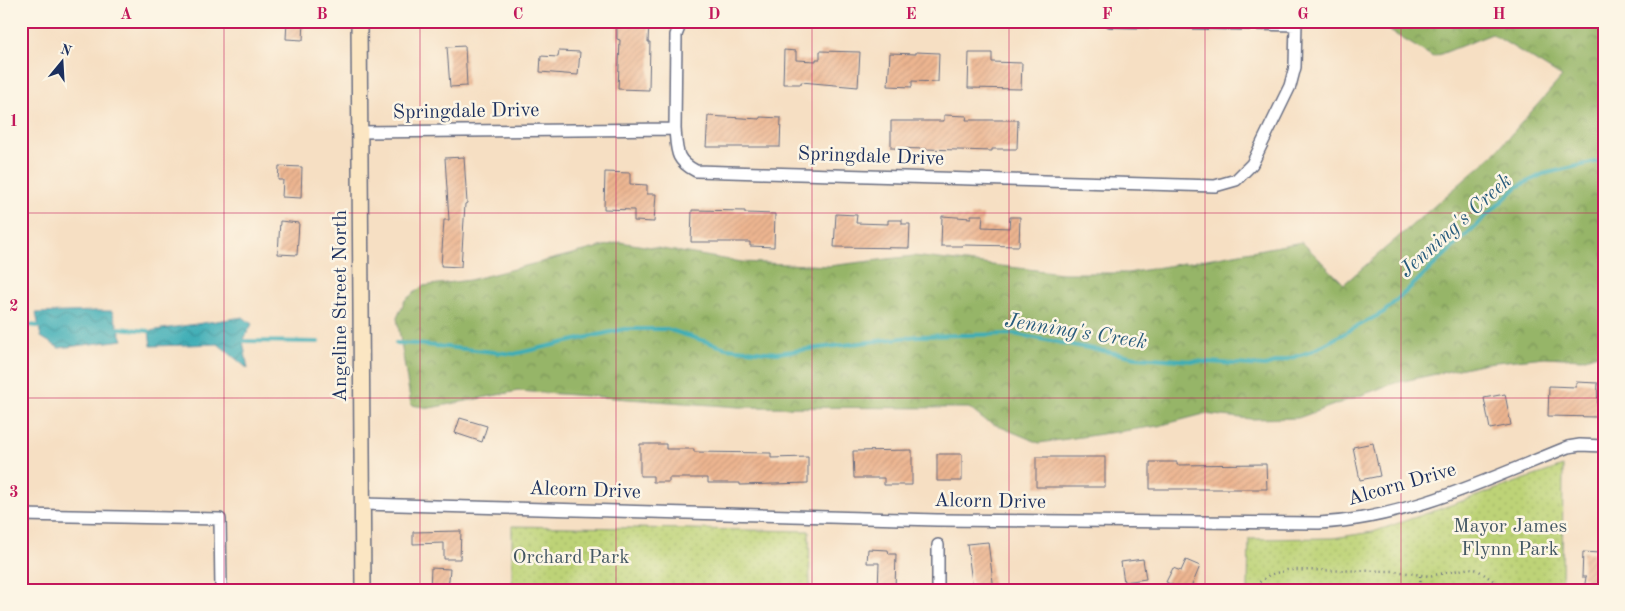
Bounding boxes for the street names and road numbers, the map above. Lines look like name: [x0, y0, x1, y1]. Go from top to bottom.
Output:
street label: Springdale Drive: [393, 101, 539, 123]
street label: Springdale Drive: [797, 144, 945, 170]
street label: Angeline Street North: [331, 210, 351, 402]
street label: Alcorn Drive: [1345, 460, 1459, 510]
street label: Alcorn Drive: [529, 479, 641, 503]
street label: Alcorn Drive: [934, 491, 1046, 513]

